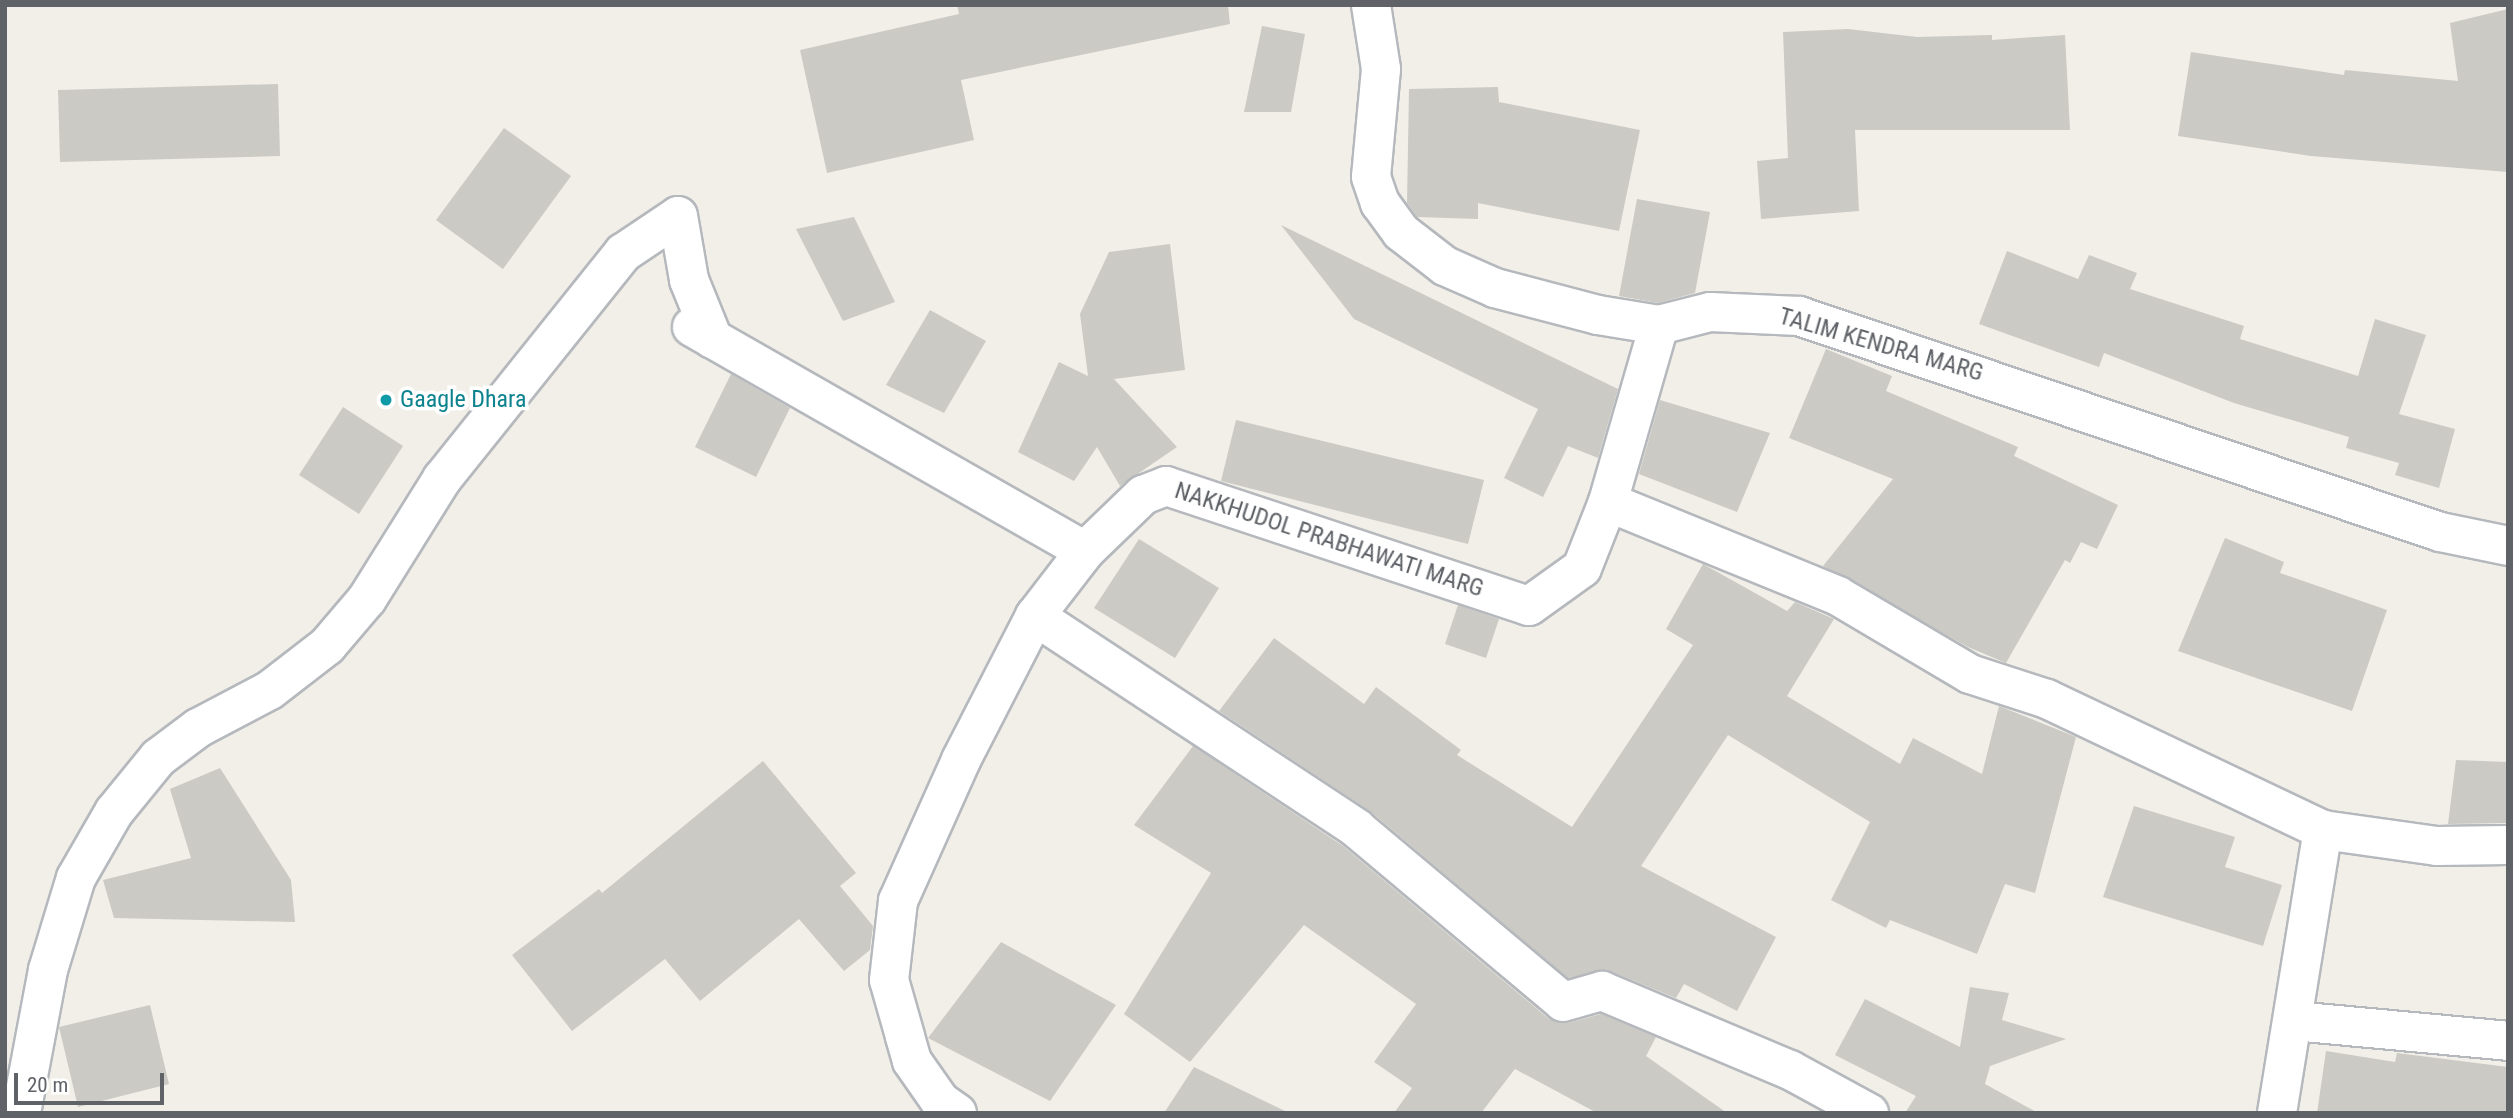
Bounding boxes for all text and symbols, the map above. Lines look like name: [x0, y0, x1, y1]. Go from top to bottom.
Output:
street label: TALIM KENDRA MARG: [1776, 302, 1986, 388]
place label: Gaagle Dhara: [400, 386, 526, 414]
marker: Gaagle Dhara: [378, 392, 394, 408]
street label: NAKKHUDOL PRABHAWATI MARG: [1171, 476, 1487, 604]
scale bar: [18, 1058, 168, 1102]
text: 20 m: [27, 1073, 68, 1097]

